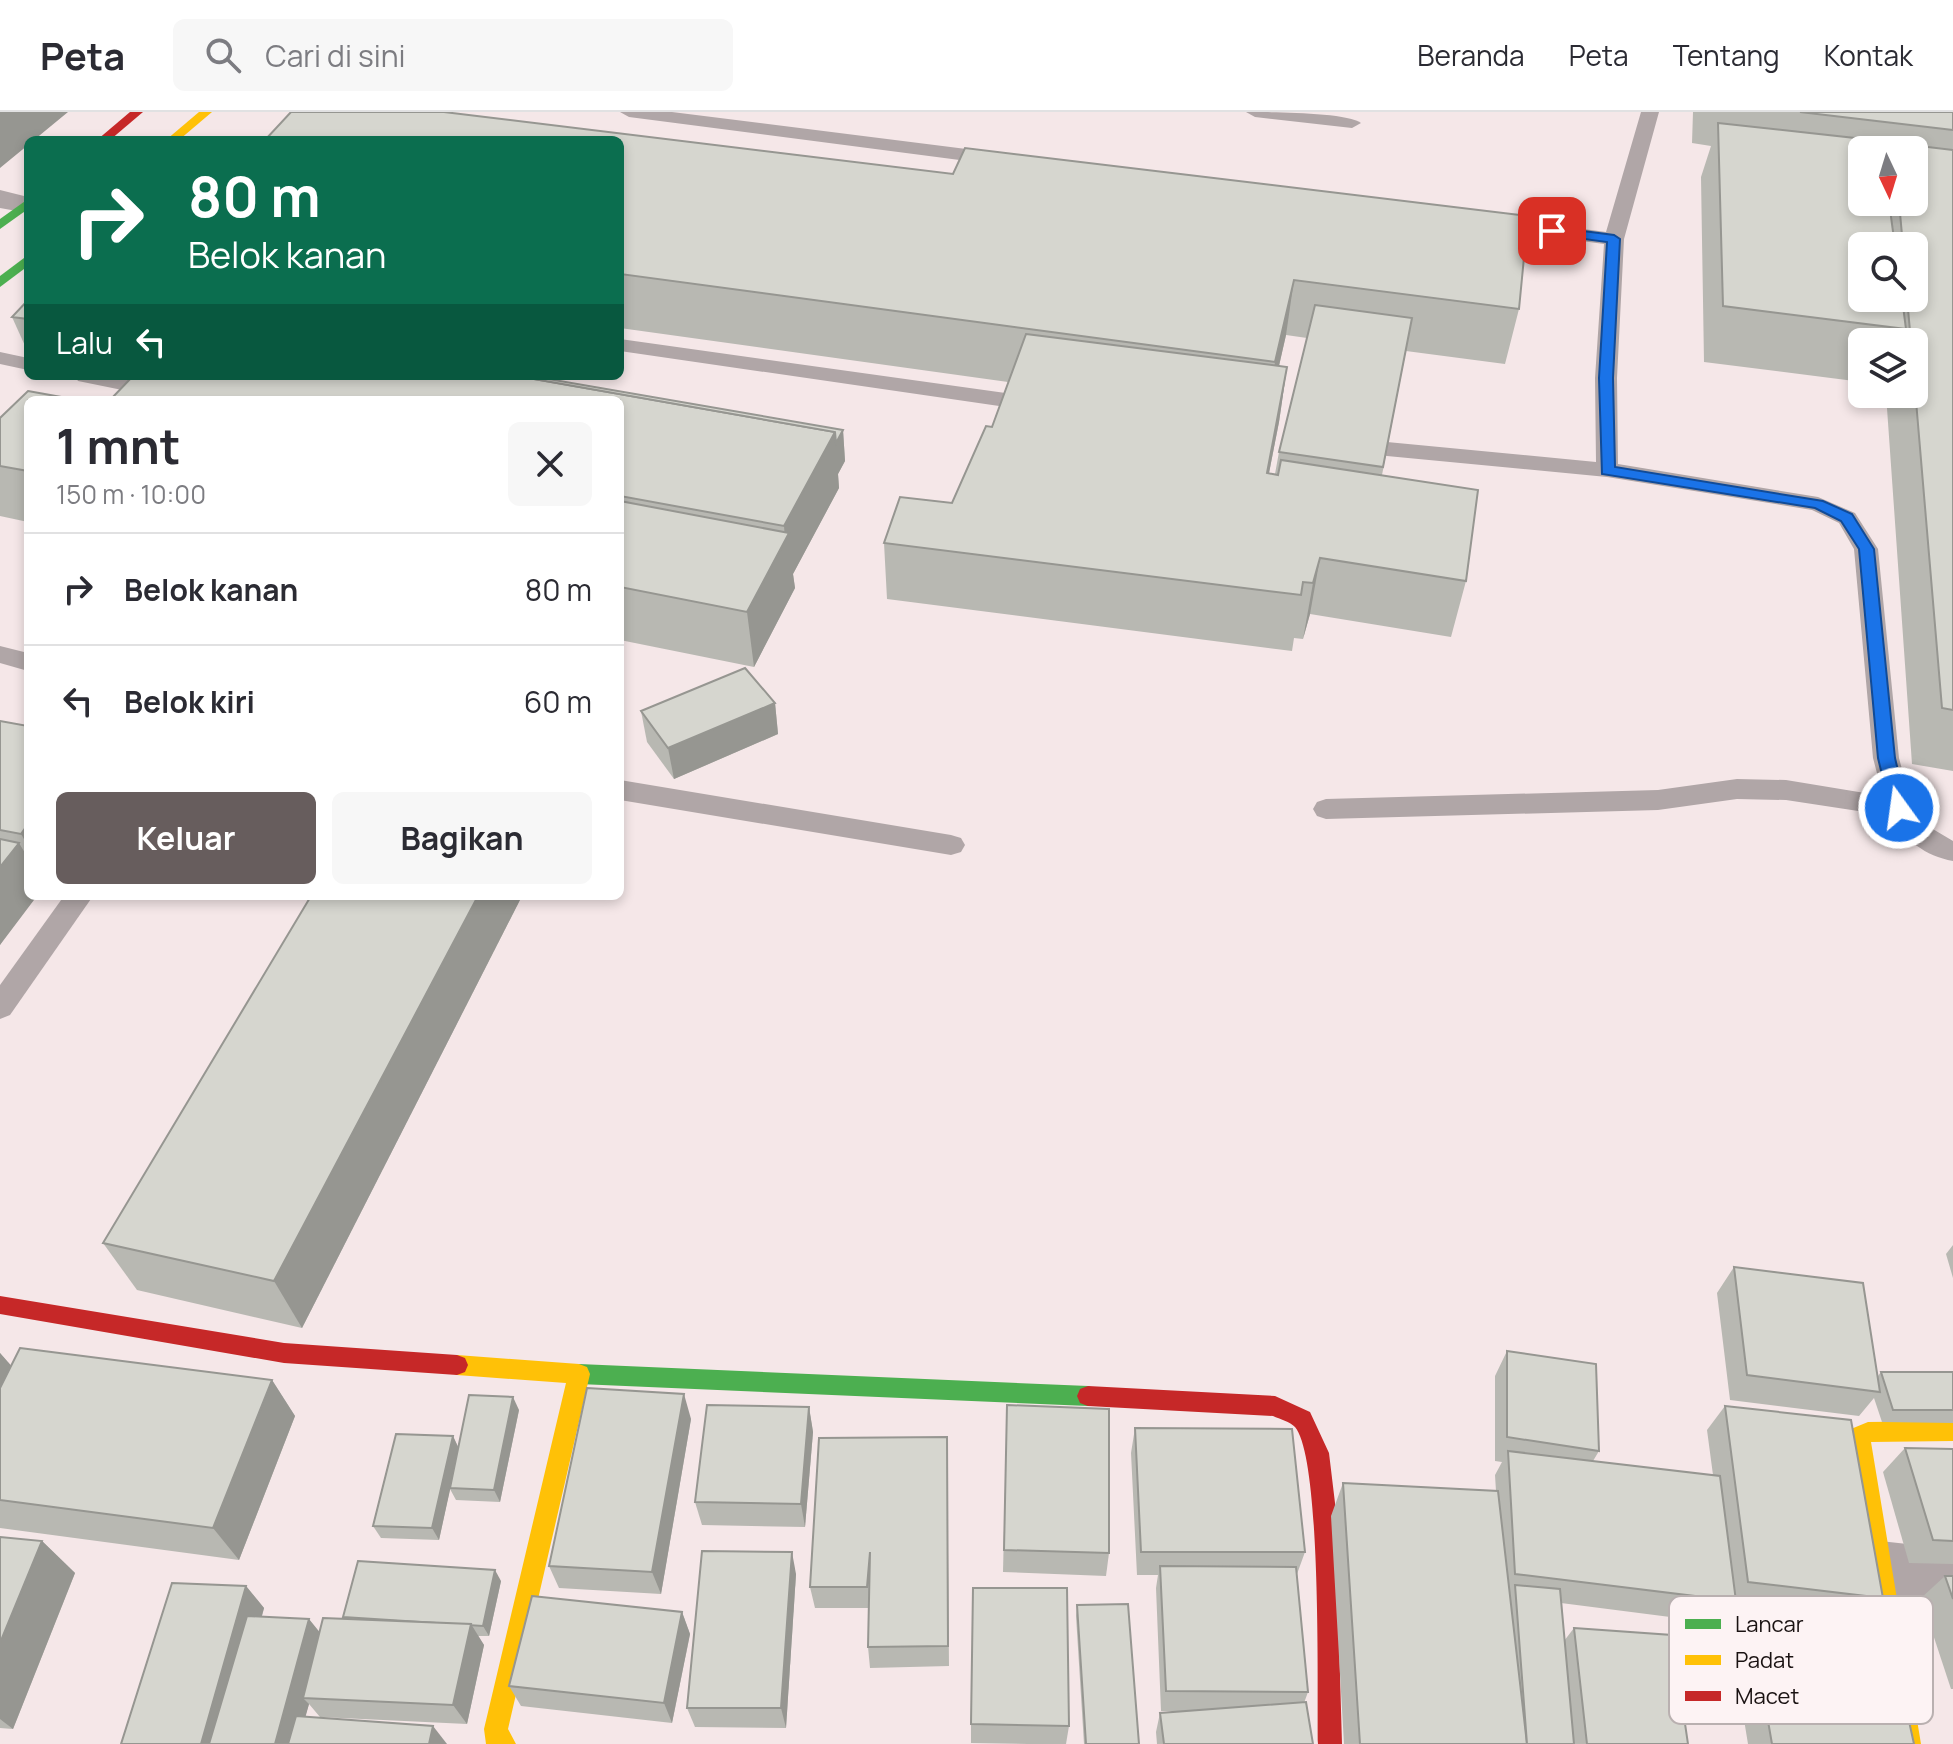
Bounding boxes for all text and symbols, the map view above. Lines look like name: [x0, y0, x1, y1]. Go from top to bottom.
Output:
search box: [173, 19, 733, 91]
text: Peta: [40, 29, 125, 81]
icon: search: [201, 33, 245, 77]
text: Cari di sini: [265, 35, 405, 76]
text: Beranda: [1417, 36, 1525, 74]
text: Peta: [1569, 36, 1629, 74]
text: Tentang: [1673, 36, 1780, 74]
text: Kontak: [1824, 36, 1913, 74]
north arrow: [1848, 136, 1928, 216]
map controls: [1848, 136, 1928, 408]
text: 80 m: [188, 157, 321, 234]
icon: right: [56, 168, 160, 272]
pin: [1518, 197, 1586, 265]
icon: arrive: [1530, 209, 1574, 253]
text: Belok kanan: [188, 230, 387, 279]
button: search: [1848, 232, 1928, 312]
icon: left: [129, 320, 173, 364]
text: Lalu: [56, 322, 113, 363]
button: layers: [1848, 328, 1928, 408]
text: 1 mnt: [56, 413, 181, 478]
button: close: [508, 422, 592, 506]
text: 150 m · 10:00: [56, 476, 206, 512]
icon: right: [56, 567, 100, 611]
text: Belok kanan: [124, 569, 298, 610]
text: 80 m: [525, 569, 592, 610]
icon: left: [56, 679, 100, 723]
text: Belok kiri: [124, 681, 255, 722]
text: 60 m: [524, 681, 592, 722]
position arrow: [1857, 766, 1941, 850]
button: Keluar: [56, 792, 316, 884]
button: Bagikan: [332, 792, 592, 884]
legend: [1669, 1596, 1933, 1724]
text: Lancar: [1735, 1609, 1804, 1639]
text: Padat: [1735, 1645, 1794, 1675]
text: Macet: [1735, 1681, 1799, 1711]

